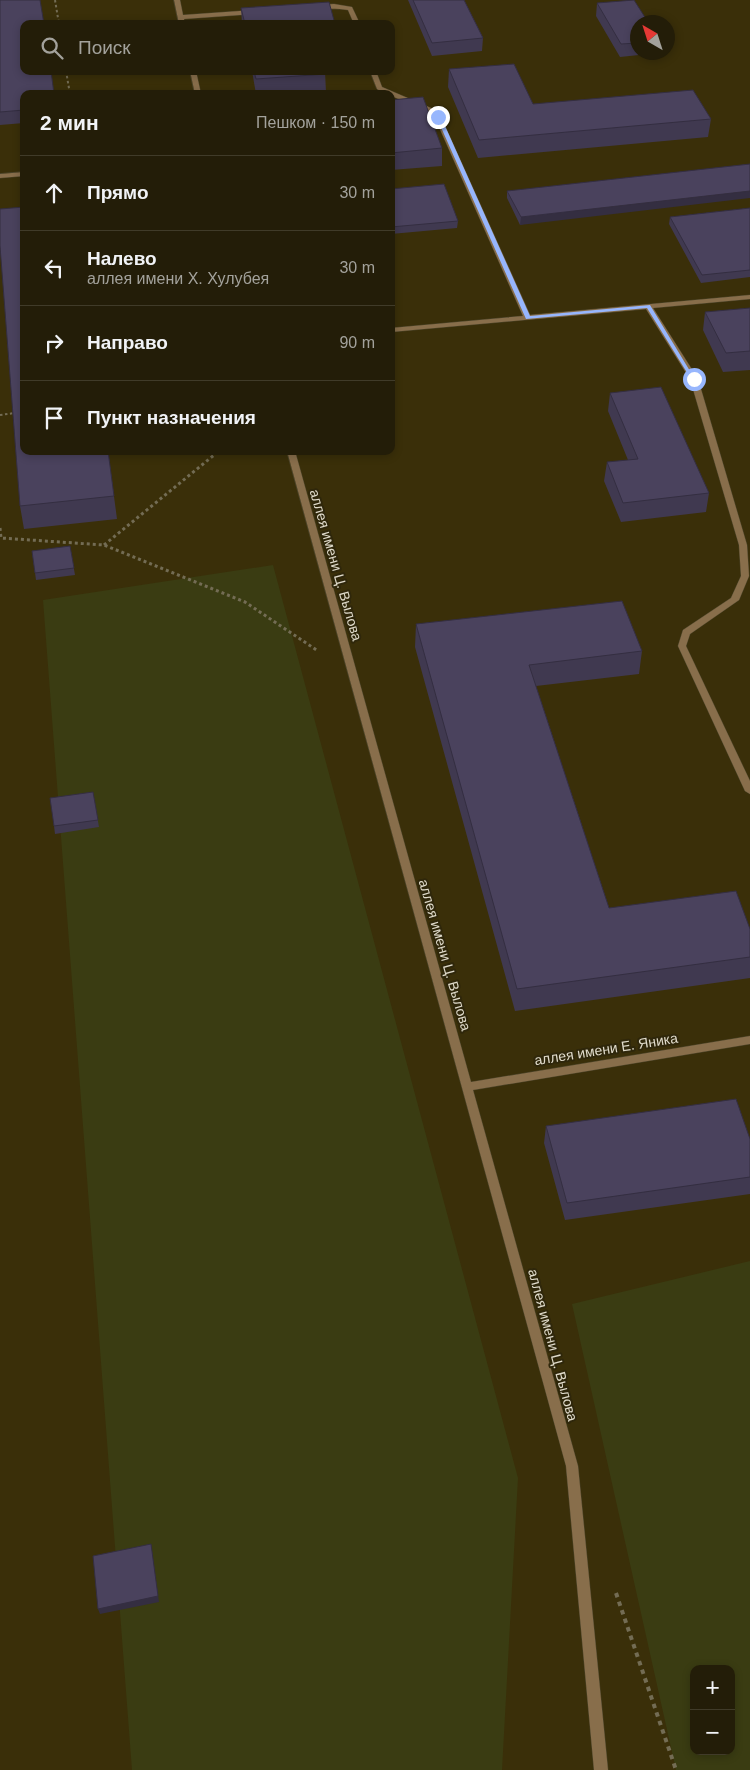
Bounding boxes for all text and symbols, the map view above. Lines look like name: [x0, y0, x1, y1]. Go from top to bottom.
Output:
north arrow: [630, 15, 675, 60]
search box: [20, 20, 395, 75]
icon: search: [38, 34, 66, 62]
text: Поиск: [78, 37, 131, 58]
route end: [427, 106, 450, 129]
text: 2 мин: [40, 111, 99, 134]
text: Пешком · 150 m: [256, 114, 375, 131]
icon: ahead: [40, 179, 68, 207]
text: Прямо: [87, 182, 149, 203]
text: 30 m: [339, 184, 375, 201]
text: Налево: [87, 248, 157, 269]
icon: left: [40, 254, 68, 282]
text: 30 m: [339, 259, 375, 276]
text: аллея имени Х. Хулубея: [87, 270, 269, 287]
icon: right: [40, 329, 68, 357]
text: Направо: [87, 332, 168, 353]
text: 90 m: [339, 334, 375, 351]
route start: [683, 368, 706, 391]
icon: arrive: [40, 404, 68, 432]
text: Пункт назначения: [87, 407, 256, 428]
street label: аллея имени Ц. Вылова: [307, 487, 365, 643]
street label: аллея имени Ц. Вылова: [416, 877, 474, 1033]
street label: аллея имени Е. Яника: [533, 1030, 679, 1068]
street label: аллея имени Ц. Вылова: [525, 1267, 581, 1423]
map controls: [690, 1665, 735, 1755]
button: +: [690, 1665, 735, 1710]
button: −: [690, 1710, 735, 1755]

